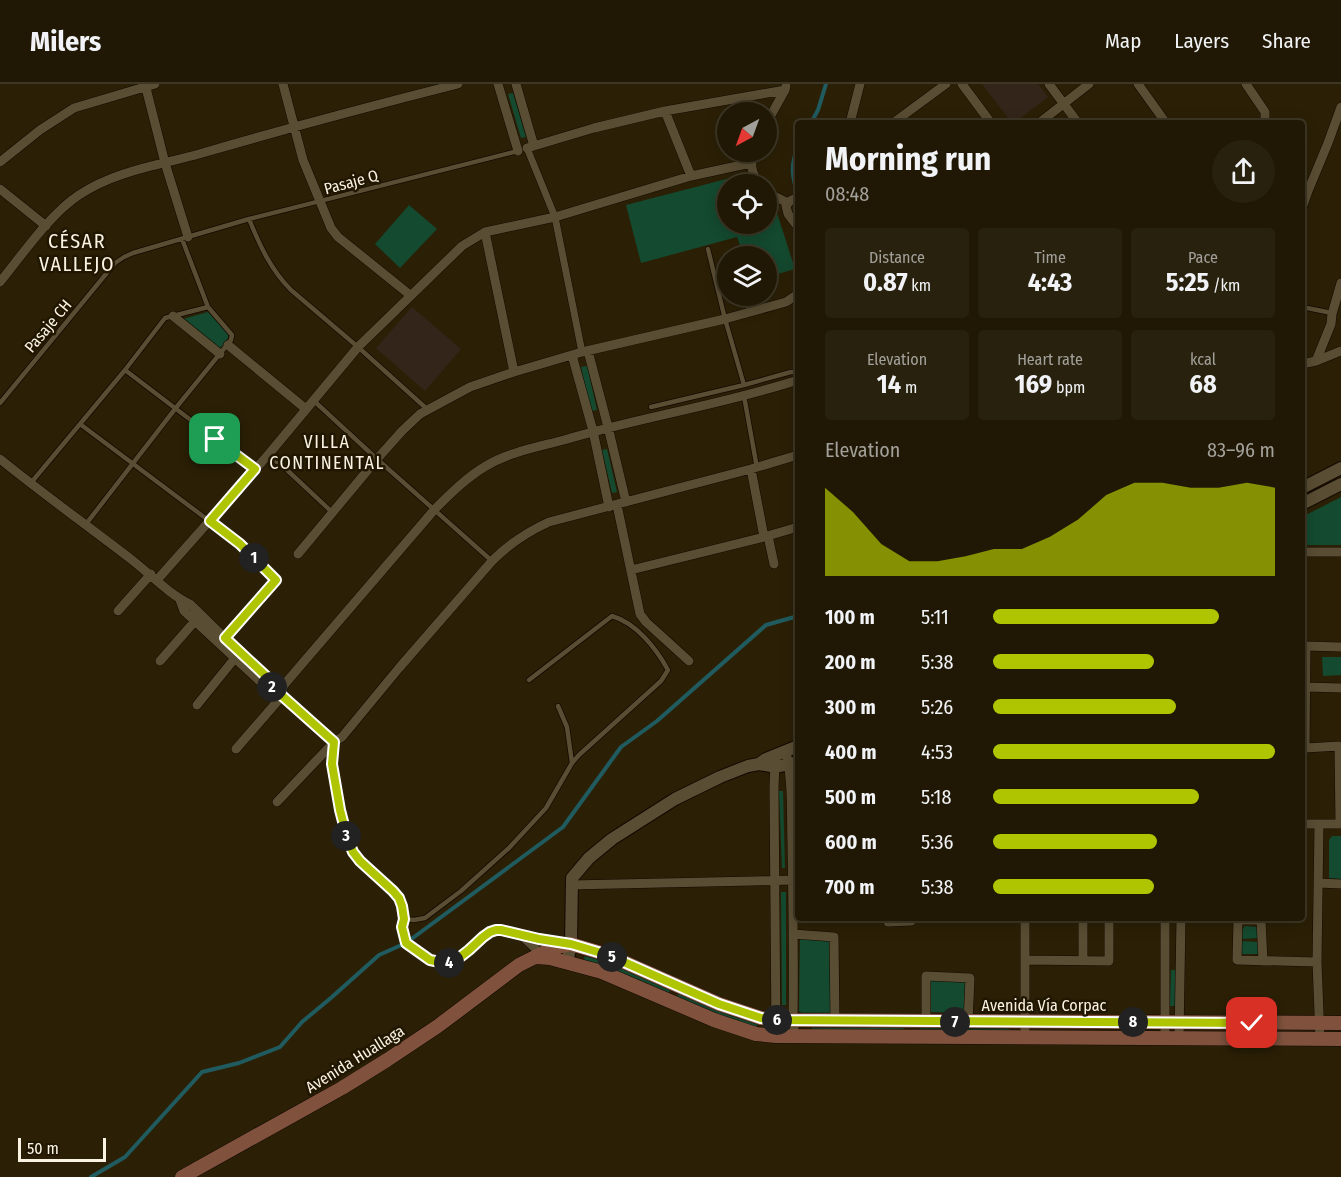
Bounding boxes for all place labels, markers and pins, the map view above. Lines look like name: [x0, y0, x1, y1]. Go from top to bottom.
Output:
pin: [189, 413, 240, 464]
pin: 1: [239, 543, 269, 573]
pin: 2: [257, 672, 287, 702]
pin: 3: [331, 821, 361, 851]
pin: 5: [597, 942, 627, 972]
pin: 4: [434, 948, 464, 978]
pin: [1226, 997, 1277, 1048]
pin: 6: [762, 1005, 792, 1035]
pin: 7: [940, 1007, 970, 1037]
pin: 8: [1118, 1007, 1148, 1037]

